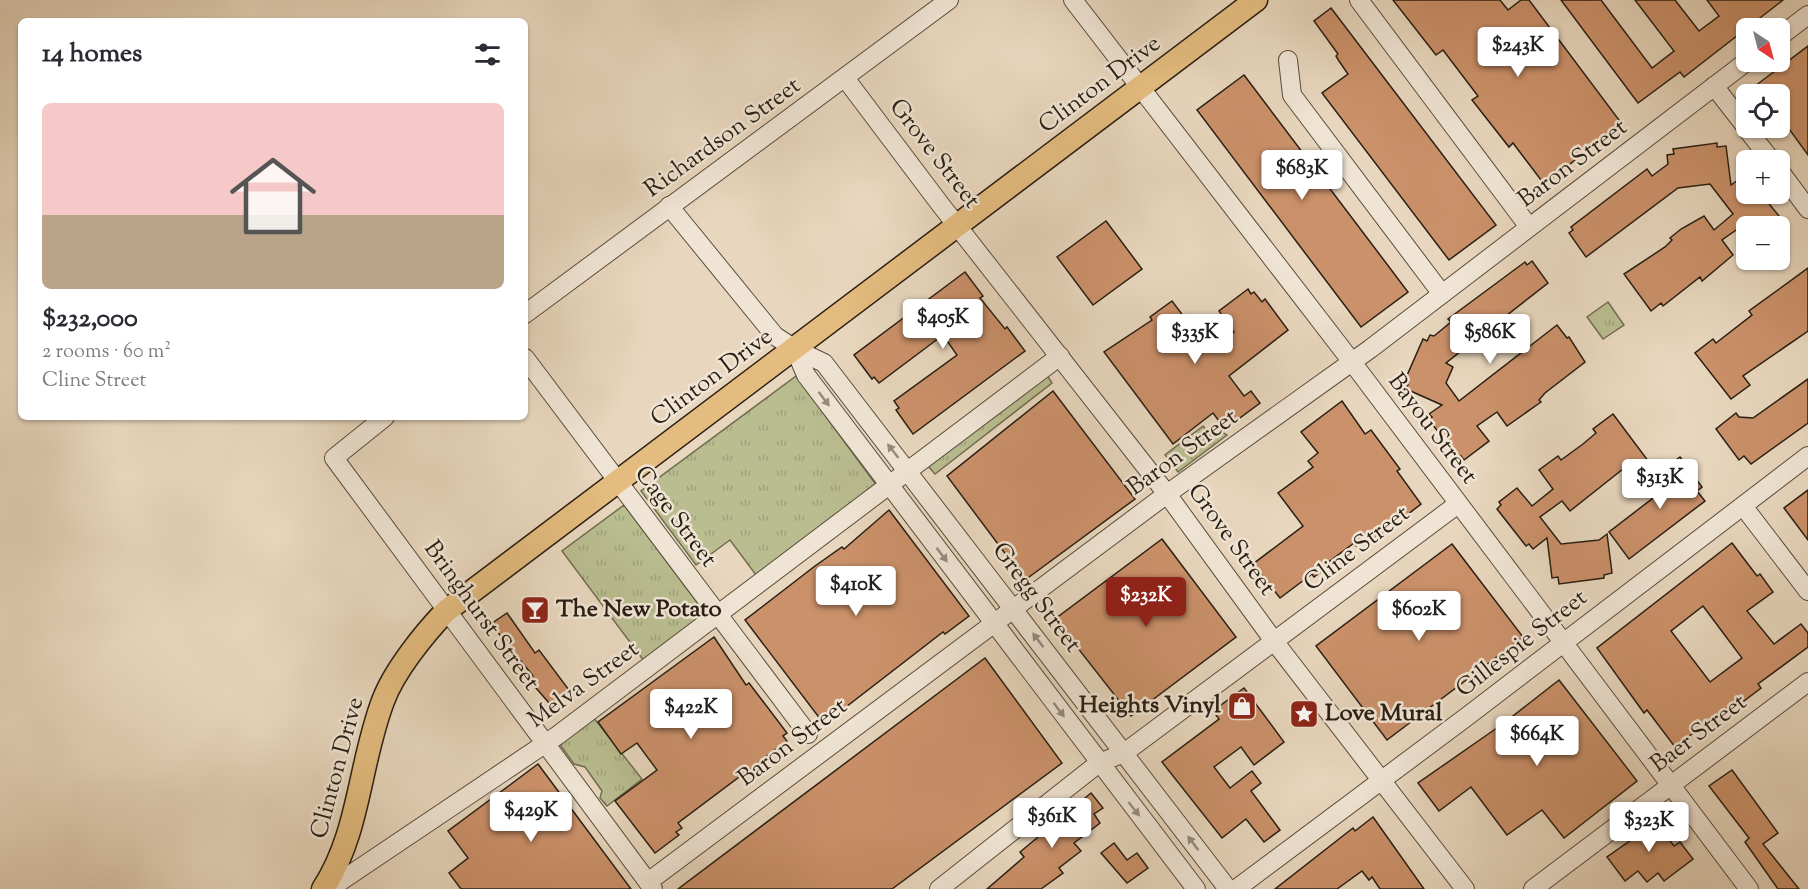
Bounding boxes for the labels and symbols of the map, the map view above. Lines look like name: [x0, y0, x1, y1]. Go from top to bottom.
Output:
north arrow: [1736, 18, 1790, 72]
pin: $243K: [1476, 27, 1560, 78]
street label: Clinton Drive: [1032, 28, 1168, 142]
street label: Richardson Street: [638, 70, 808, 206]
street label: Grove Street: [880, 92, 988, 216]
street label: Baron Street: [1511, 112, 1635, 216]
pin: $683K: [1260, 150, 1344, 201]
pin: $405K: [901, 299, 985, 350]
pin: $335K: [1153, 314, 1237, 365]
pin: $586K: [1448, 314, 1532, 365]
street label: Clinton Drive: [644, 321, 780, 435]
street label: Bayou Street: [1379, 366, 1485, 492]
one-way arrow: [817, 392, 829, 407]
street label: Baron Street: [1121, 401, 1245, 505]
one-way arrow: [888, 444, 900, 459]
street label: Cage Street: [625, 459, 725, 575]
pin: $313K: [1618, 459, 1702, 510]
street label: Grove Street: [1179, 477, 1283, 603]
street label: Cline Street: [1297, 498, 1417, 600]
street label: Bringhurst Street: [415, 534, 547, 698]
street label: Gregg Street: [983, 536, 1089, 660]
one-way arrow: [935, 547, 947, 562]
pin: $410K: [814, 566, 898, 617]
pin: $232K: [1104, 577, 1188, 628]
street label: Gillespie Street: [1449, 582, 1595, 706]
pin: $602K: [1377, 591, 1461, 642]
place label: The New Potato: [556, 593, 722, 627]
bar icon: The New Potato: [519, 594, 551, 626]
one-way arrow: [1032, 632, 1044, 647]
street label: Melva Street: [521, 633, 647, 737]
street label: Baer Street: [1644, 686, 1754, 782]
pin: $422K: [649, 689, 733, 740]
place label: Heights Vinyl: [1079, 689, 1221, 723]
shop icon: Heights Vinyl: [1226, 690, 1258, 722]
street label: Baron Street: [731, 691, 855, 795]
street label: Clinton Drive: [303, 693, 373, 843]
place label: Love Mural: [1325, 697, 1443, 731]
place icon: Love Mural: [1288, 698, 1320, 730]
one-way arrow: [1053, 702, 1065, 718]
pin: $664K: [1495, 716, 1579, 767]
pin: $429K: [489, 792, 573, 843]
pin: $361K: [1010, 798, 1094, 849]
one-way arrow: [1128, 801, 1141, 817]
pin: $323K: [1607, 802, 1691, 853]
one-way arrow: [1187, 835, 1199, 850]

